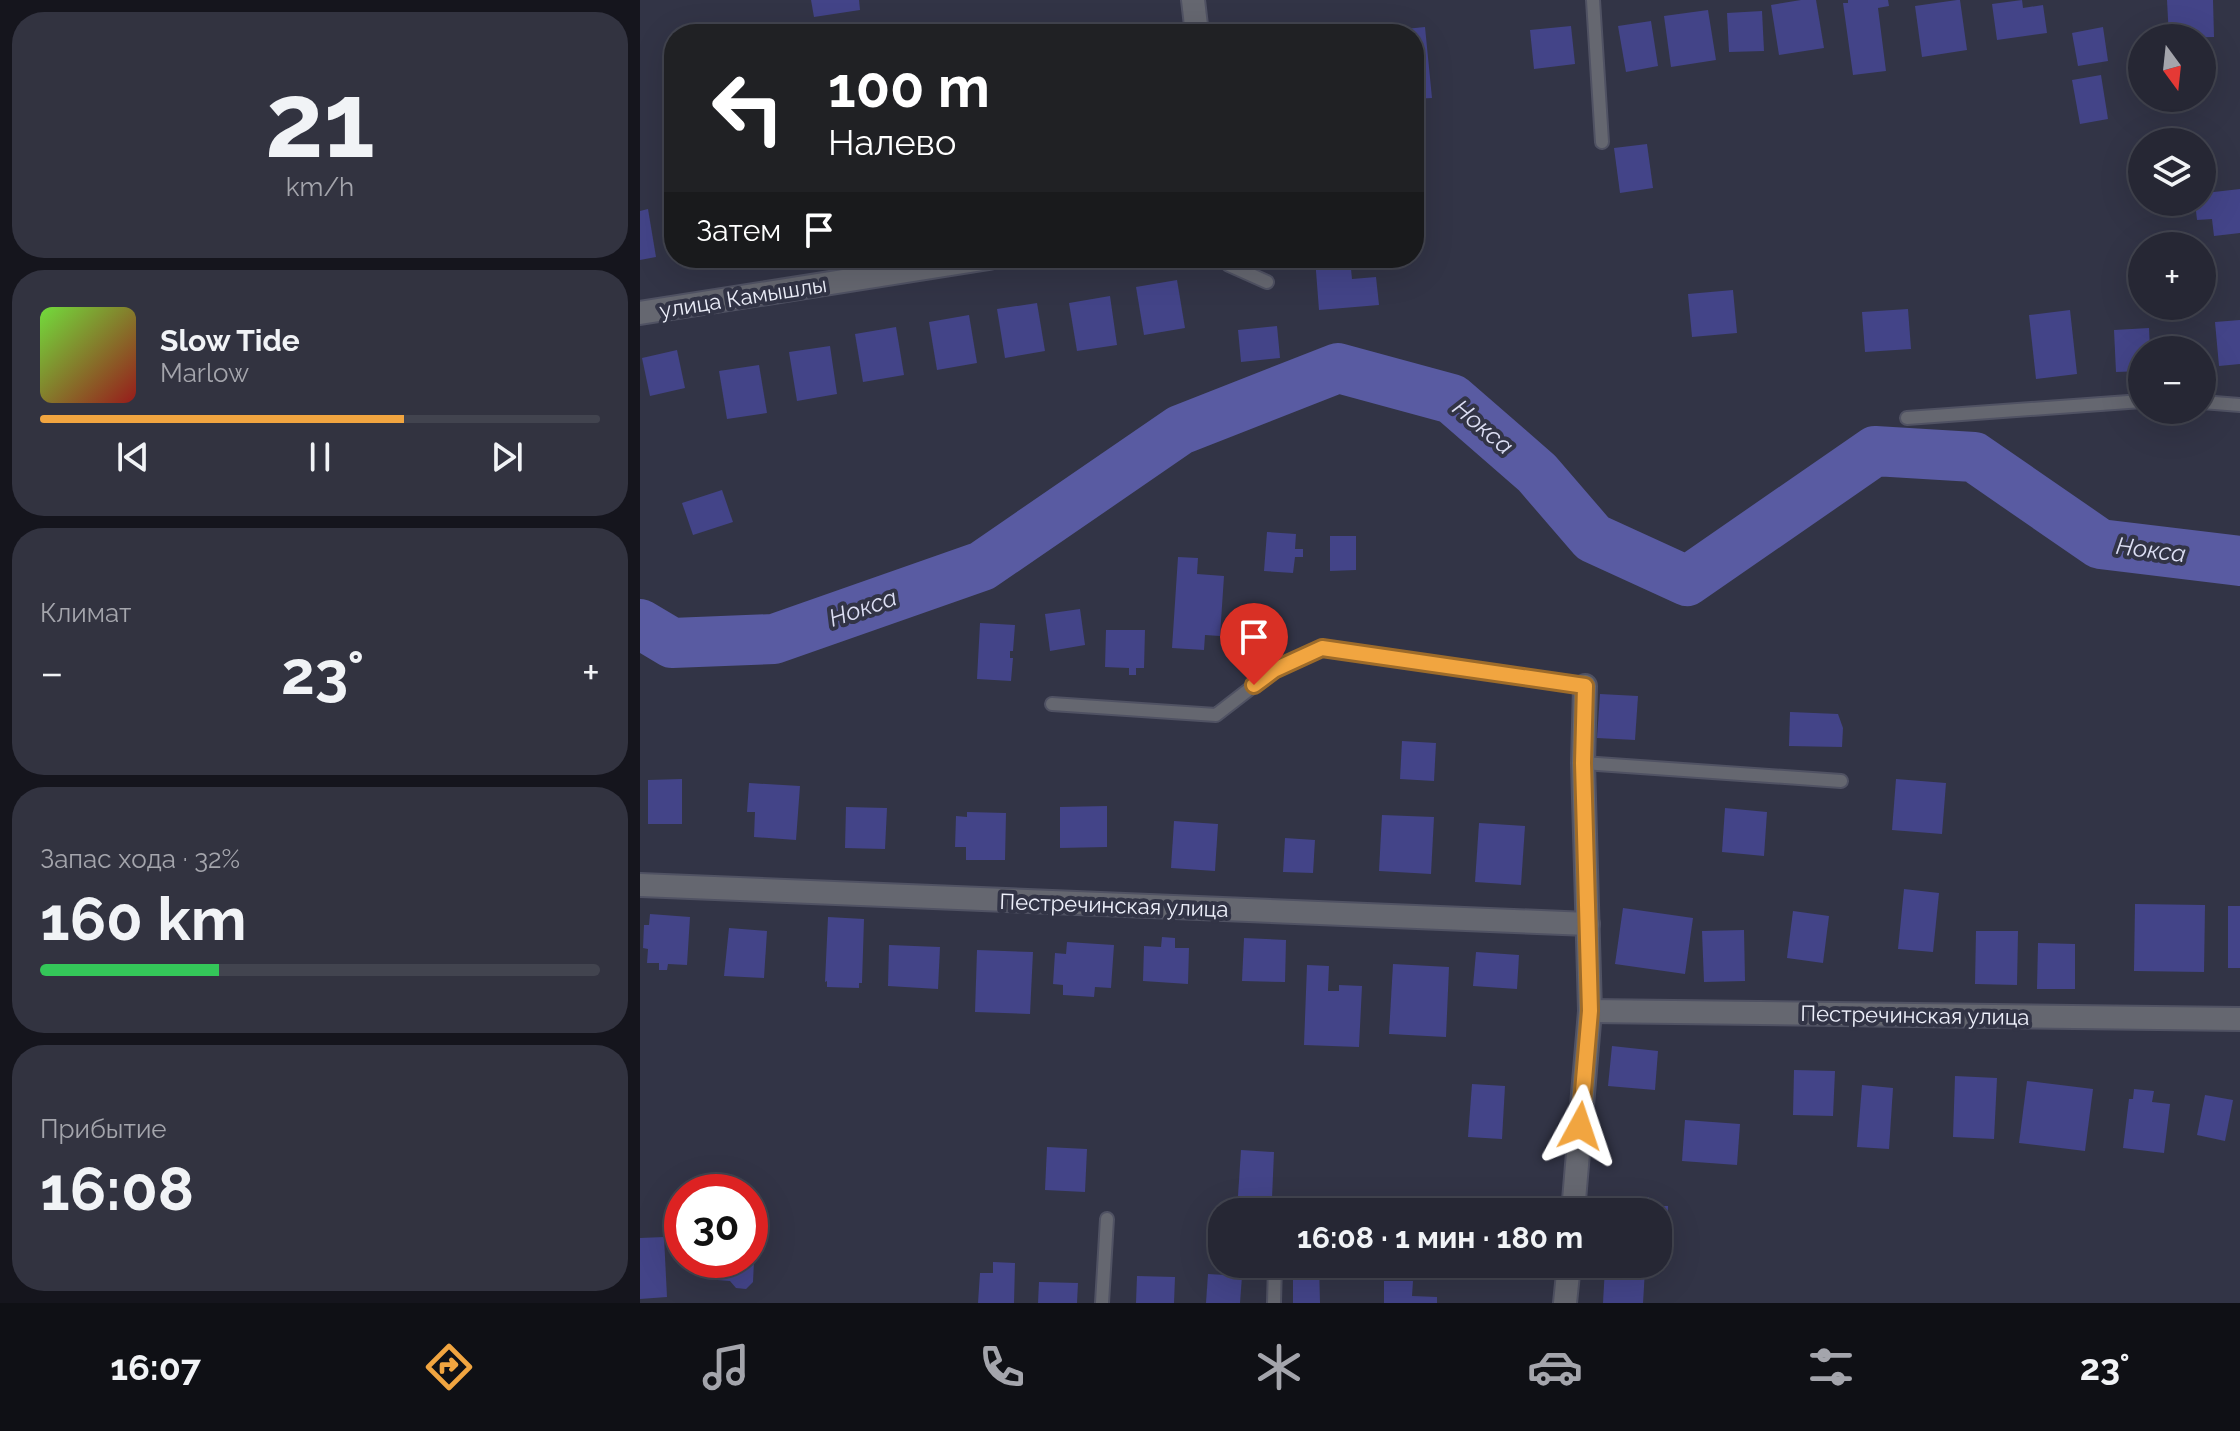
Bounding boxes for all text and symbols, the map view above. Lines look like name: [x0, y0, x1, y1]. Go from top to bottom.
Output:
north arrow: [2128, 24, 2216, 112]
map controls: [2128, 24, 2216, 424]
text: 100 m: [828, 54, 990, 120]
icon: left: [696, 56, 800, 160]
text: 21: [265, 59, 375, 181]
text: Налево: [828, 121, 956, 163]
button: layers: [2128, 128, 2216, 216]
text: km/h: [286, 172, 354, 202]
icon: arrive: [797, 208, 841, 252]
text: Затем: [696, 213, 781, 248]
button: +: [2128, 232, 2216, 320]
street label: улица Камышлы: [657, 271, 829, 323]
text: Slow Tide: [160, 323, 300, 358]
button: −: [2128, 336, 2216, 424]
text: Marlow: [160, 358, 249, 388]
water label: Нокса: [1447, 393, 1519, 460]
icon: previous: [111, 435, 155, 479]
icon: pause: [298, 435, 342, 479]
icon: next: [485, 435, 529, 479]
water label: Нокса: [2115, 531, 2188, 568]
water label: Нокса: [825, 582, 901, 633]
text: Климат: [40, 598, 131, 628]
pin: [1220, 603, 1288, 685]
icon: arrive: [1232, 615, 1276, 659]
text: 23°: [281, 638, 364, 708]
text: −: [40, 647, 64, 698]
text: +: [582, 647, 600, 698]
text: Запас хода · 32%: [40, 844, 240, 874]
text: 160 km: [40, 884, 247, 954]
street label: Пестречинская улица: [999, 888, 1229, 922]
street label: Пестречинская улица: [1800, 1000, 2030, 1030]
position arrow: [1538, 1084, 1622, 1168]
text: Прибытие: [40, 1114, 167, 1144]
text: 16:08: [40, 1154, 194, 1224]
speed limit sign: 30: [664, 1174, 768, 1278]
text: 16:08 · 1 мин · 180 m: [1297, 1220, 1583, 1255]
icon: directions: [421, 1339, 477, 1395]
icon: music: [698, 1339, 754, 1395]
icon: phone: [974, 1339, 1030, 1395]
icon: climate: [1251, 1339, 1307, 1395]
icon: car: [1527, 1339, 1583, 1395]
icon: filters: [1803, 1339, 1859, 1395]
text: 16:07: [110, 1346, 201, 1388]
text: 23°: [2080, 1346, 2130, 1388]

